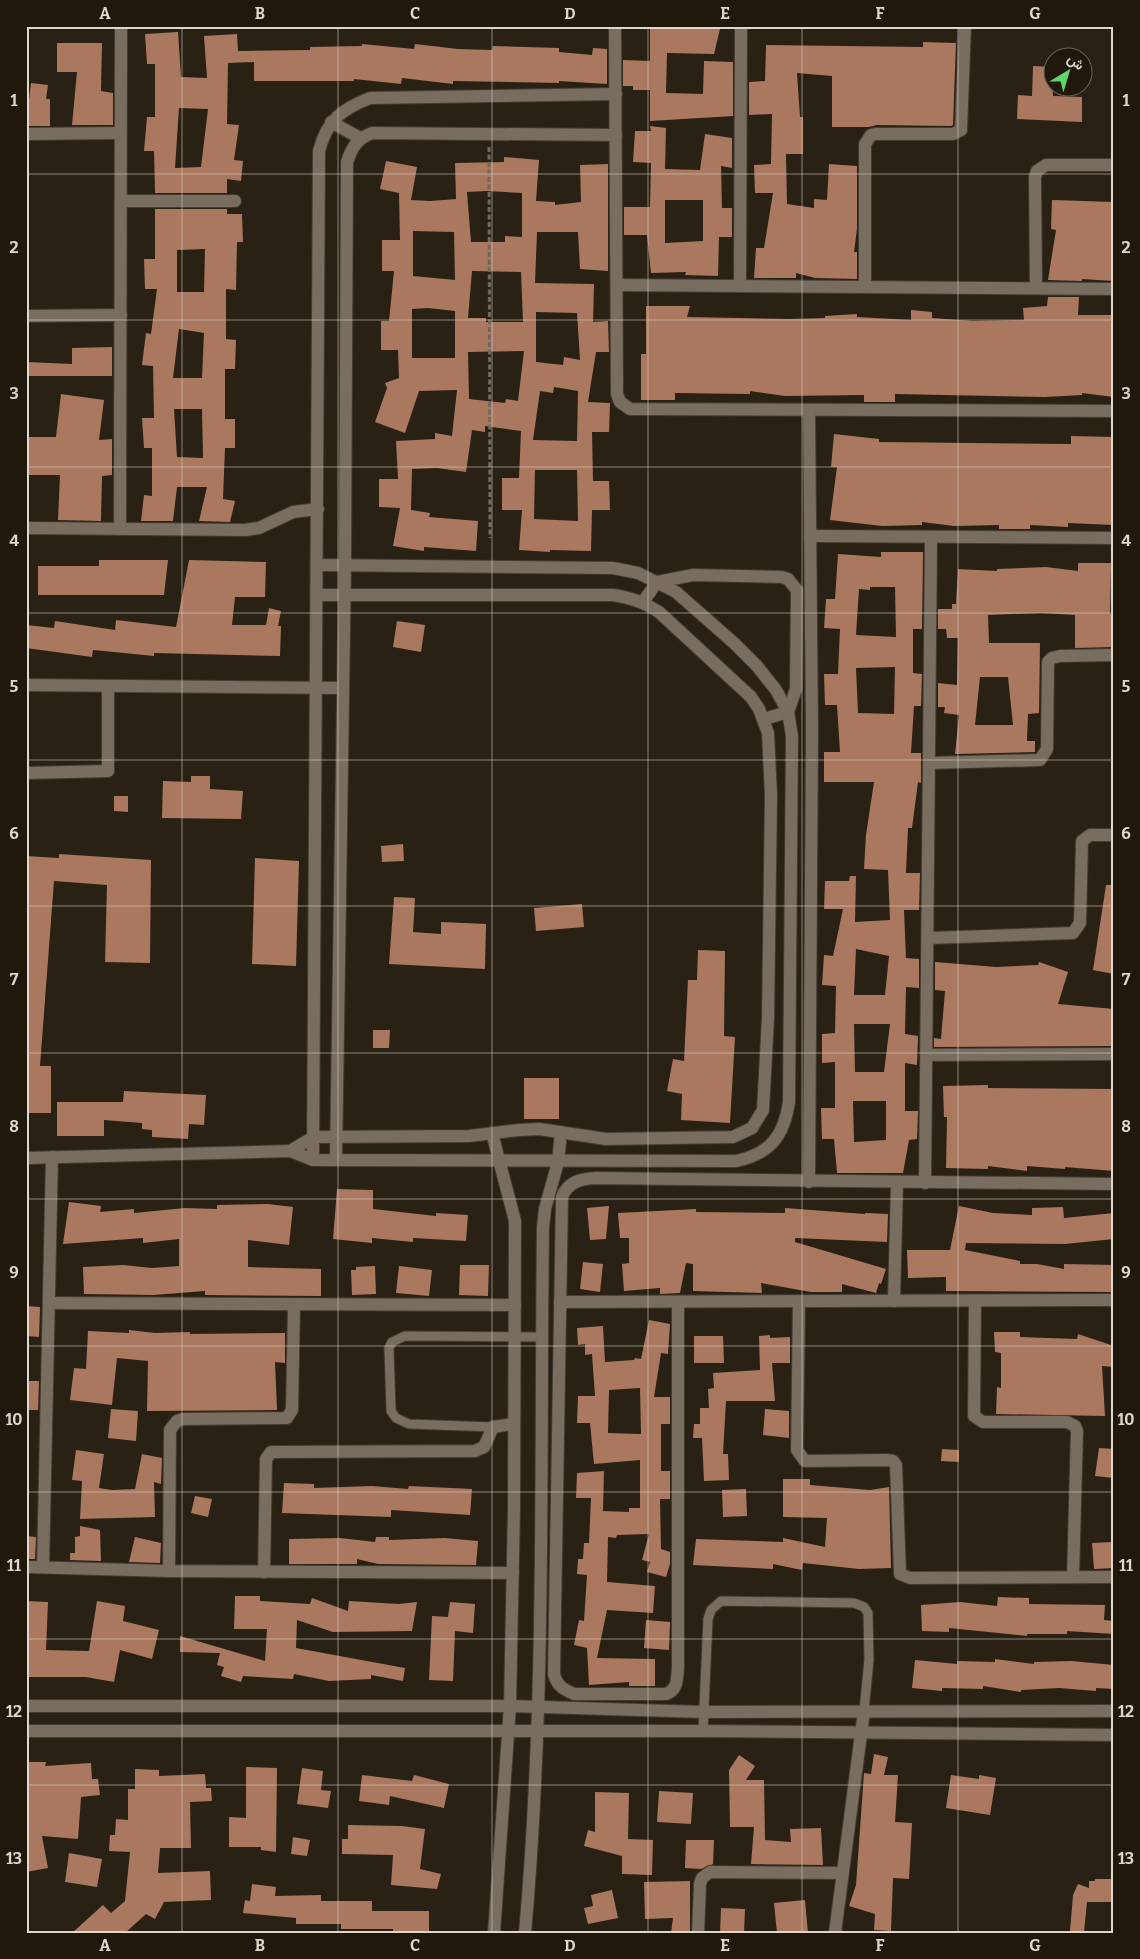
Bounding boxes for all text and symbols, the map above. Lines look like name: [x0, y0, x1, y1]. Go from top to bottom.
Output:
text: A: [99, 4, 111, 23]
text: B: [255, 4, 265, 23]
text: C: [410, 4, 420, 23]
text: D: [564, 4, 576, 23]
text: E: [720, 4, 730, 23]
text: F: [876, 4, 885, 23]
text: G: [1029, 4, 1041, 23]
north arrow: [1042, 48, 1092, 98]
text: ش: [1064, 50, 1088, 74]
text: 1: [11, 91, 18, 110]
text: 1: [1123, 91, 1130, 110]
text: 2: [9, 238, 19, 257]
text: 2: [1121, 238, 1131, 257]
text: 3: [9, 384, 19, 403]
text: 3: [1121, 384, 1131, 403]
text: 4: [9, 531, 19, 550]
text: 4: [1121, 531, 1131, 550]
text: 5: [10, 677, 19, 696]
text: 5: [1122, 677, 1131, 696]
text: 6: [9, 824, 19, 843]
text: 6: [1121, 824, 1131, 843]
text: 7: [10, 970, 19, 989]
text: 7: [1122, 970, 1131, 989]
text: 8: [9, 1117, 19, 1136]
text: 8: [1121, 1117, 1131, 1136]
text: 9: [9, 1263, 19, 1282]
text: 9: [1121, 1263, 1131, 1282]
text: 10: [5, 1410, 23, 1429]
text: 10: [1117, 1410, 1135, 1429]
text: 11: [7, 1556, 21, 1575]
text: 11: [1119, 1556, 1133, 1575]
text: 12: [6, 1702, 22, 1721]
text: 12: [1118, 1702, 1134, 1721]
text: 13: [6, 1849, 22, 1868]
text: 13: [1118, 1849, 1134, 1868]
text: A: [99, 1936, 111, 1955]
text: B: [255, 1936, 265, 1955]
text: C: [410, 1936, 420, 1955]
text: D: [564, 1936, 576, 1955]
text: E: [720, 1936, 730, 1955]
text: F: [876, 1936, 885, 1955]
text: G: [1029, 1936, 1041, 1955]

